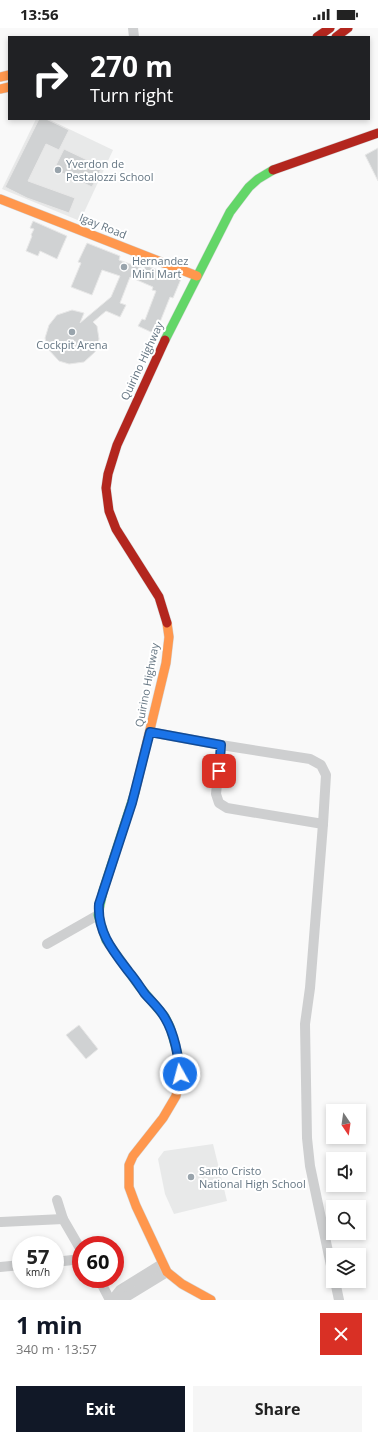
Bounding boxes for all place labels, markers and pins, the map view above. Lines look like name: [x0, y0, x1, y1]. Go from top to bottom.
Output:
place label: Yverdon de Pestalozzi School: [66, 156, 153, 184]
marker: Yverdon de Pestalozzi School: [53, 165, 63, 175]
place label: Hernandez Mini Mart: [132, 253, 188, 281]
marker: Hernandez Mini Mart: [119, 262, 129, 272]
marker: Cockpit Arena: [67, 327, 77, 337]
place label: Cockpit Arena: [36, 337, 108, 352]
pin: [202, 754, 236, 788]
place label: Santo Cristo National High School: [199, 1163, 306, 1191]
marker: Santo Cristo National High School: [186, 1172, 196, 1182]

